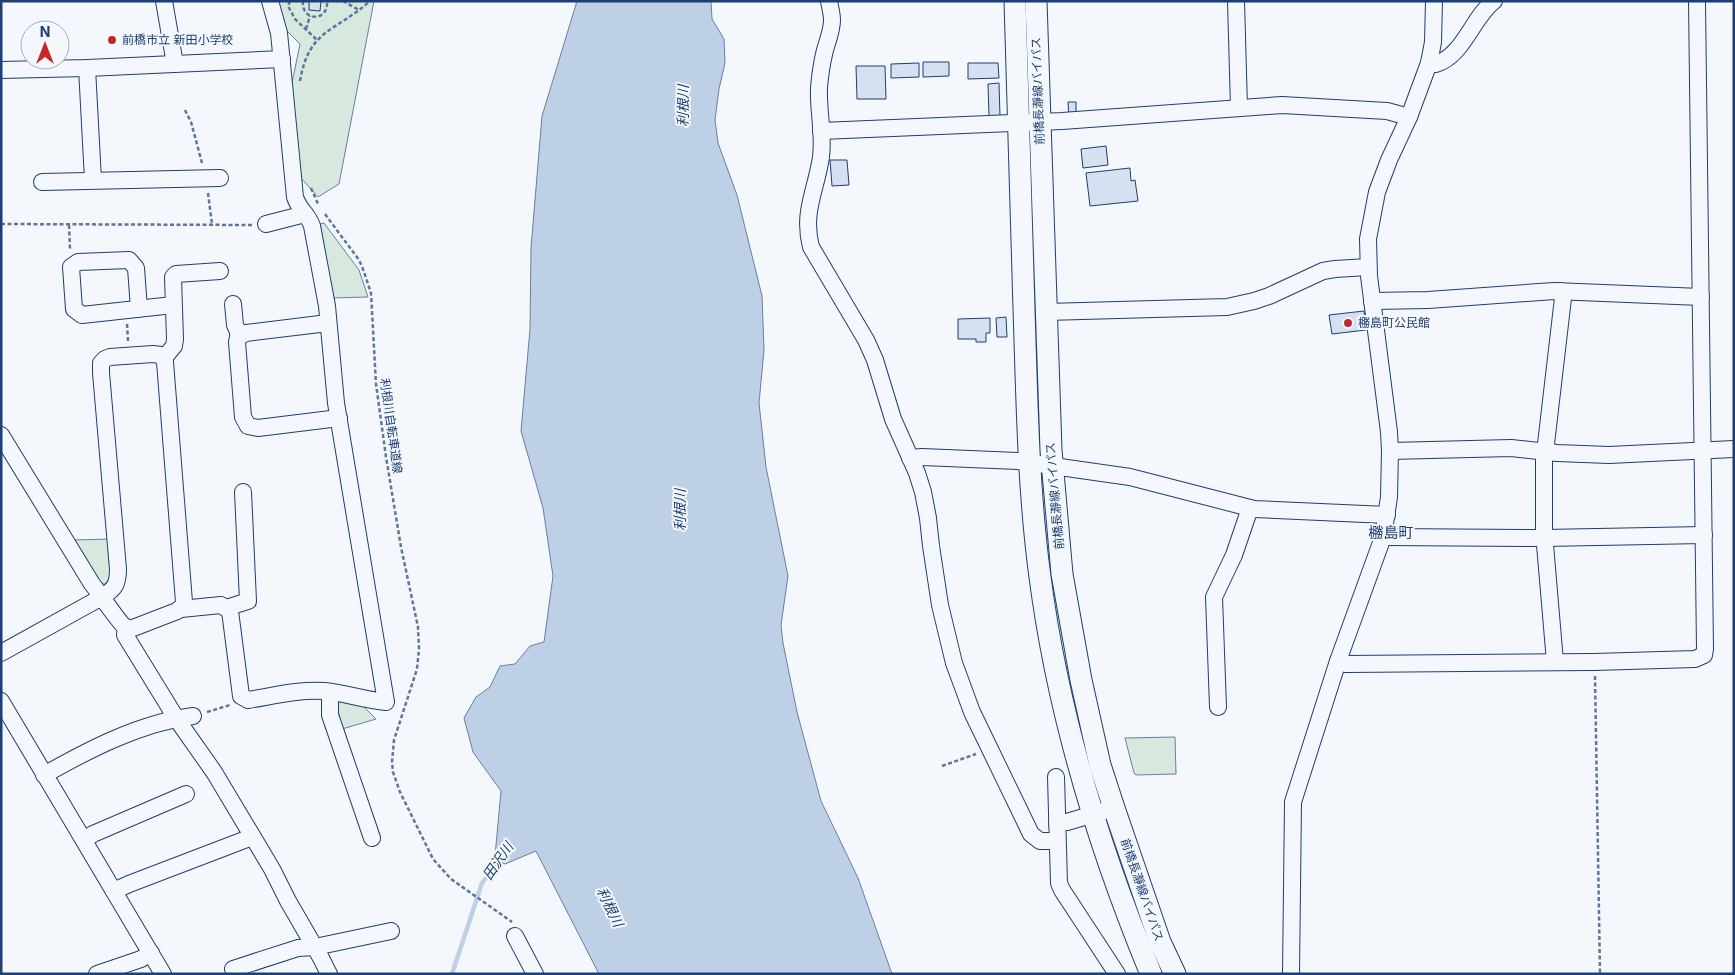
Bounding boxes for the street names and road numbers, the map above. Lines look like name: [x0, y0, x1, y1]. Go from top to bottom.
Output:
street label: 前橋長瀞線バイパス: [1028, 37, 1047, 145]
street label: 利根川自転車道線: [377, 377, 406, 475]
street label: 前橋長瀞線バイパス: [1042, 442, 1067, 550]
street label: 前橋長瀞線バイパス: [1118, 836, 1167, 943]

